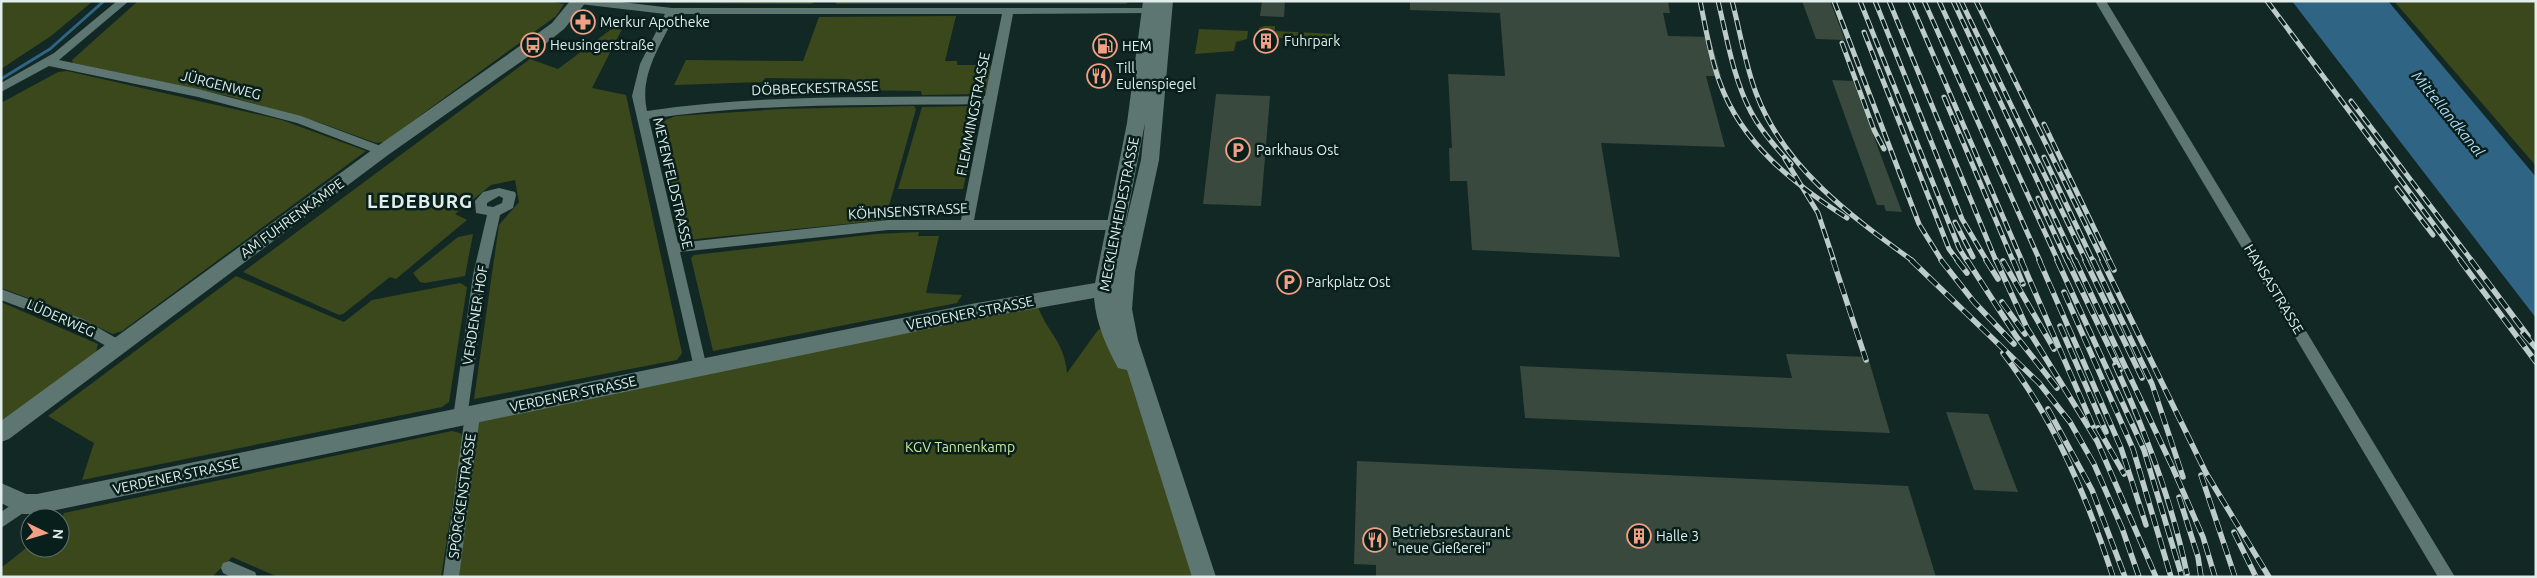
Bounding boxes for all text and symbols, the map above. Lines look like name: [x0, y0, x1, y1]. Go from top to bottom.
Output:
pharmacy icon: Merkur Apotheke: [570, 9, 596, 35]
place label: Merkur Apotheke: [600, 14, 710, 30]
building icon: Fuhrpark: [1253, 28, 1279, 54]
bus stop icon: Heusingerstraße: [520, 32, 546, 58]
fuel station icon: HEM: [1092, 33, 1118, 59]
place label: Fuhrpark: [1284, 33, 1340, 49]
place label: Heusingerstraße: [550, 37, 654, 53]
place label: HEM: [1122, 38, 1152, 54]
street label: FLEMMINGSTRASSE: [953, 51, 993, 177]
place label: Till Eulenspiegel: [1116, 60, 1196, 92]
restaurant icon: Till Eulenspiegel: [1086, 63, 1112, 89]
street label: JÜRGENWEG: [179, 66, 263, 103]
water label: Mittellandkanal: [2409, 68, 2489, 160]
street label: DÖBBECKESTRASSE: [751, 77, 879, 98]
street label: MEYENFELDSTRASSE: [650, 116, 696, 250]
street label: MECKLENHEIDESTRASSE: [1096, 135, 1142, 293]
parking icon: Parkhaus Ost: [1225, 137, 1251, 163]
place label: Parkhaus Ost: [1256, 142, 1339, 158]
street label: AM FUHRENKAMPE: [237, 175, 347, 261]
district label: LEDEBURG: [367, 190, 473, 212]
street label: KÖHNSENSTRASSE: [848, 199, 968, 222]
street label: HANSASTRASSE: [2241, 241, 2307, 337]
street label: VERDENER HOF: [459, 264, 491, 366]
parking icon: Parkplatz Ost: [1276, 269, 1302, 295]
place label: Parkplatz Ost: [1306, 274, 1391, 290]
street label: VERDENER STRASSE: [905, 293, 1035, 333]
street label: LÜDERWEG: [24, 295, 98, 340]
street label: VERDENER STRASSE: [508, 373, 638, 415]
street label: SPÖRCKENSTRASSE: [444, 432, 479, 560]
park label: KGV Tannenkamp: [905, 439, 1015, 455]
street label: VERDENER STRASSE: [111, 455, 241, 497]
north arrow: [20, 508, 70, 558]
building icon: Halle 3: [1626, 523, 1652, 549]
place label: Betriebsrestaurant "neue Gießerei": [1392, 524, 1511, 556]
restaurant icon: Betriebsrestaurant "neue Gießerei": [1362, 527, 1388, 553]
text: N: [50, 528, 66, 540]
place label: Halle 3: [1656, 528, 1699, 544]

